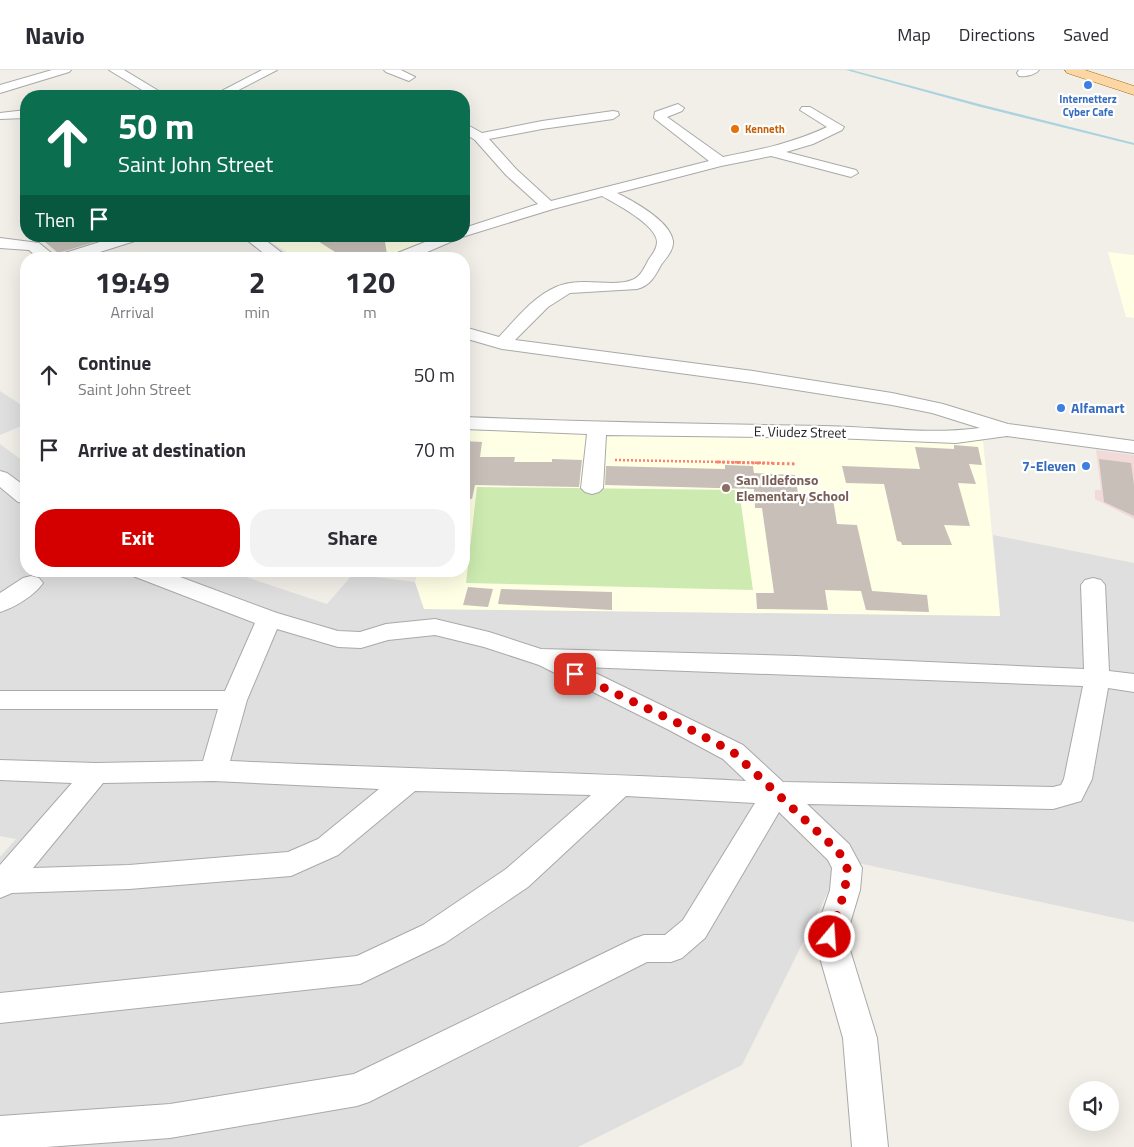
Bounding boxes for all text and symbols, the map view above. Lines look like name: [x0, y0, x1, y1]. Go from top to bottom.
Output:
text: Navio: [25, 17, 85, 53]
text: Map: [897, 21, 931, 48]
text: Directions: [959, 21, 1035, 48]
text: Saved: [1063, 21, 1109, 48]
marker: Internetterz Cyber Cafe: [1082, 79, 1094, 91]
place label: Internetterz Cyber Cafe: [1059, 91, 1117, 120]
text: 50 m: [118, 99, 194, 153]
icon: ahead: [35, 110, 100, 175]
place label: Kenneth: [745, 121, 785, 137]
marker: Kenneth: [729, 123, 741, 135]
text: Saint John Street: [118, 147, 273, 181]
text: Then: [35, 205, 75, 234]
icon: arrive: [85, 205, 113, 233]
text: 19:49: [95, 259, 170, 305]
text: 2: [249, 259, 266, 305]
text: 120: [345, 259, 395, 305]
text: Arrival: [111, 300, 154, 324]
text: min: [244, 300, 270, 324]
text: m: [363, 300, 377, 324]
text: Continue: [78, 348, 151, 377]
text: 50 m: [414, 360, 455, 389]
icon: ahead: [35, 361, 63, 389]
text: Saint John Street: [78, 377, 191, 401]
place label: Alfamart: [1071, 397, 1125, 418]
marker: Alfamart: [1055, 402, 1067, 414]
street label: E. Viudez Street: [754, 420, 847, 443]
text: Arrive at destination: [78, 435, 246, 464]
text: 70 m: [414, 435, 455, 464]
icon: arrive: [35, 436, 63, 464]
place label: 7-Eleven: [1022, 455, 1076, 476]
marker: 7-Eleven: [1080, 460, 1092, 472]
place label: San Ildefonso Elementary School: [736, 469, 849, 506]
marker: San Ildefonso Elementary School: [720, 482, 732, 494]
button: Exit: [35, 509, 240, 567]
button: Share: [250, 509, 455, 567]
pin: [554, 653, 596, 695]
icon: arrive: [561, 660, 589, 688]
position arrow: [803, 910, 855, 962]
map controls: [1069, 1081, 1119, 1131]
button: sound: [1069, 1081, 1119, 1131]

